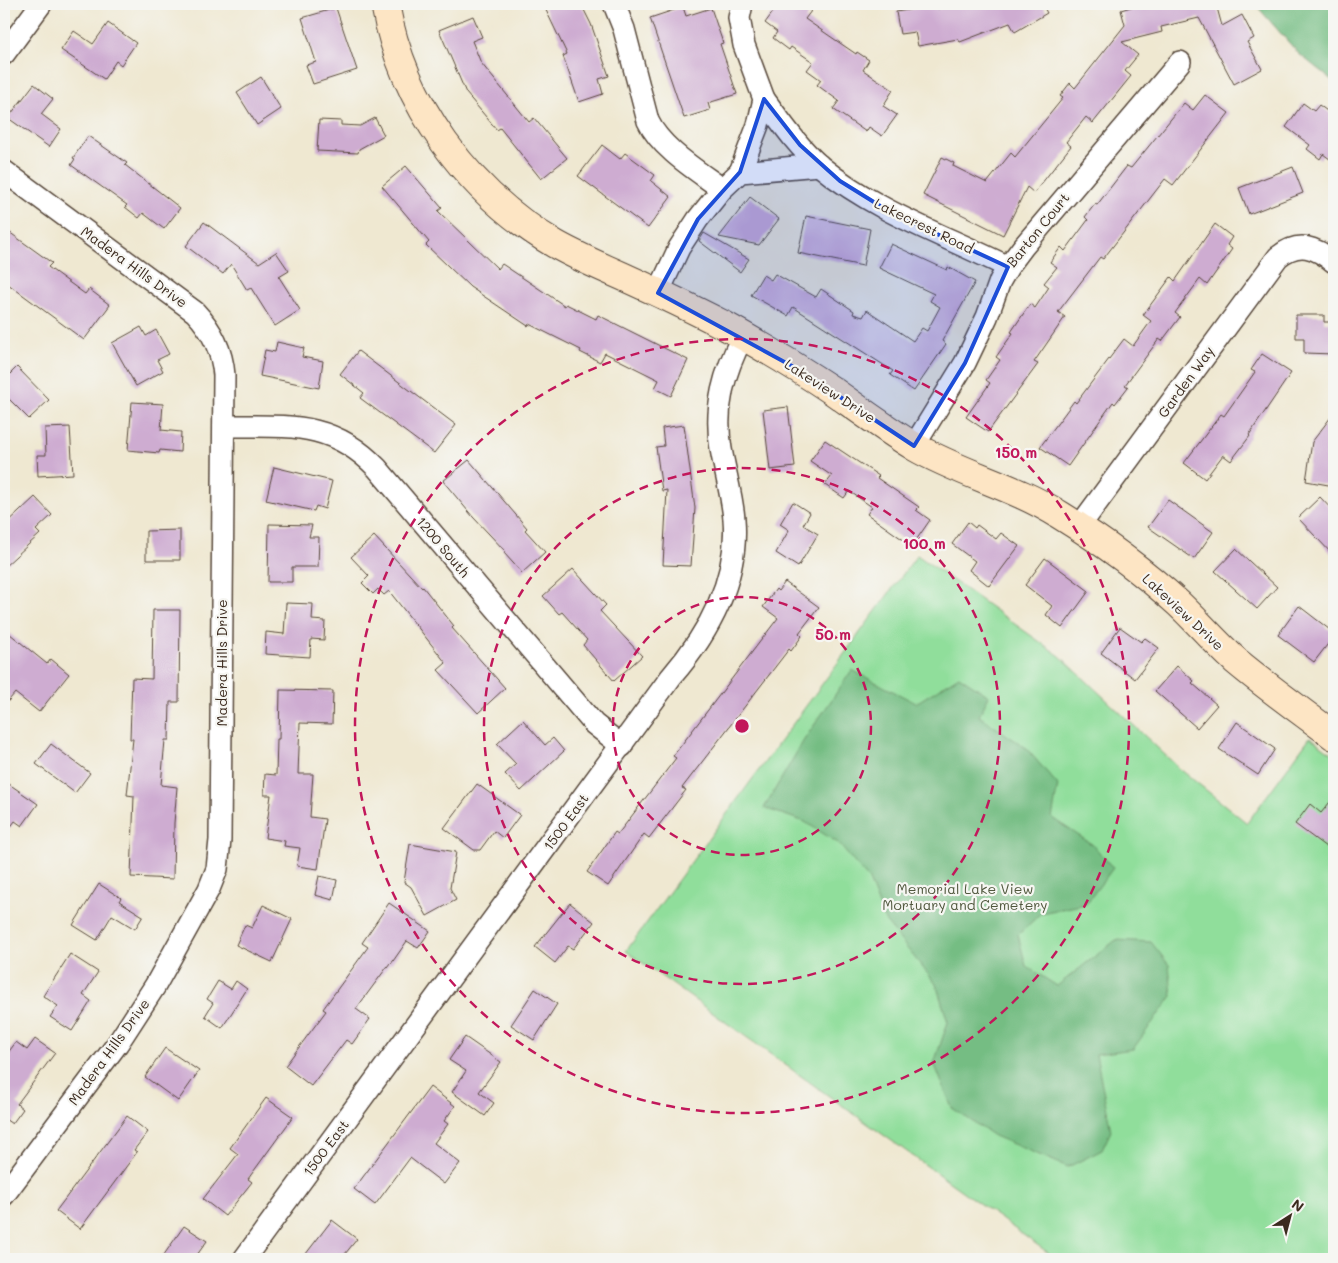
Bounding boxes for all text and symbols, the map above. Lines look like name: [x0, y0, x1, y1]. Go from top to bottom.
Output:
street label: Barton Court: [1002, 189, 1073, 271]
street label: Lakecrest Road: [871, 193, 977, 258]
street label: Madera Hills Drive: [77, 222, 191, 312]
street label: Garden Way: [1153, 342, 1218, 421]
street label: Lakeview Drive: [781, 354, 879, 427]
text: 150 m: [995, 442, 1037, 462]
street label: 1200 South: [412, 512, 474, 581]
text: 100 m: [902, 533, 946, 553]
street label: Lakeview Drive: [1139, 569, 1228, 654]
street label: Madera Hills Drive: [212, 599, 231, 727]
text: 50 m: [815, 624, 851, 644]
centre of rings: [733, 717, 751, 735]
street label: 1500 East: [539, 789, 593, 854]
park label: Memorial Lake View Mortuary and Cemetery: [882, 879, 1048, 914]
street label: Madera Hills Drive: [64, 995, 154, 1109]
street label: 1500 East: [298, 1116, 353, 1180]
north arrow: [1266, 1190, 1316, 1240]
text: N: [1288, 1194, 1308, 1216]

